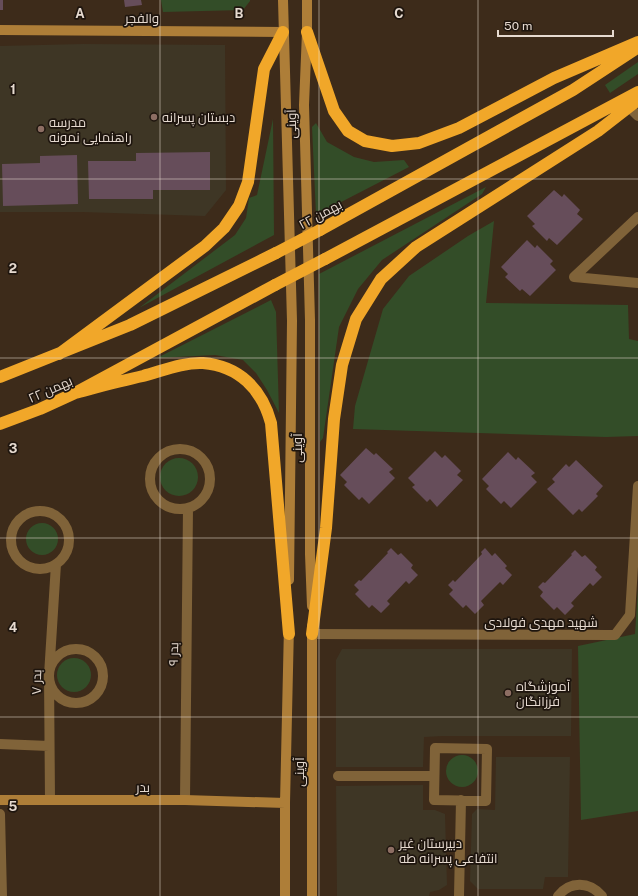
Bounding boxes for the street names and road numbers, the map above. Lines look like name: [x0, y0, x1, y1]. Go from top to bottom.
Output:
street label: والفجر: [124, 11, 159, 26]
street label: آوینی: [284, 109, 299, 139]
street label: ۲۲ بهمن: [296, 197, 344, 232]
street label: ۲۲ بهمن: [26, 373, 75, 406]
street label: آوینی: [290, 433, 305, 463]
street label: شهید مهدی فولادی: [484, 615, 598, 630]
street label: بدر ۹: [166, 642, 181, 666]
street label: بدر ۷: [29, 669, 44, 695]
street label: آوینی: [292, 757, 307, 787]
street label: بدر: [135, 780, 150, 795]

